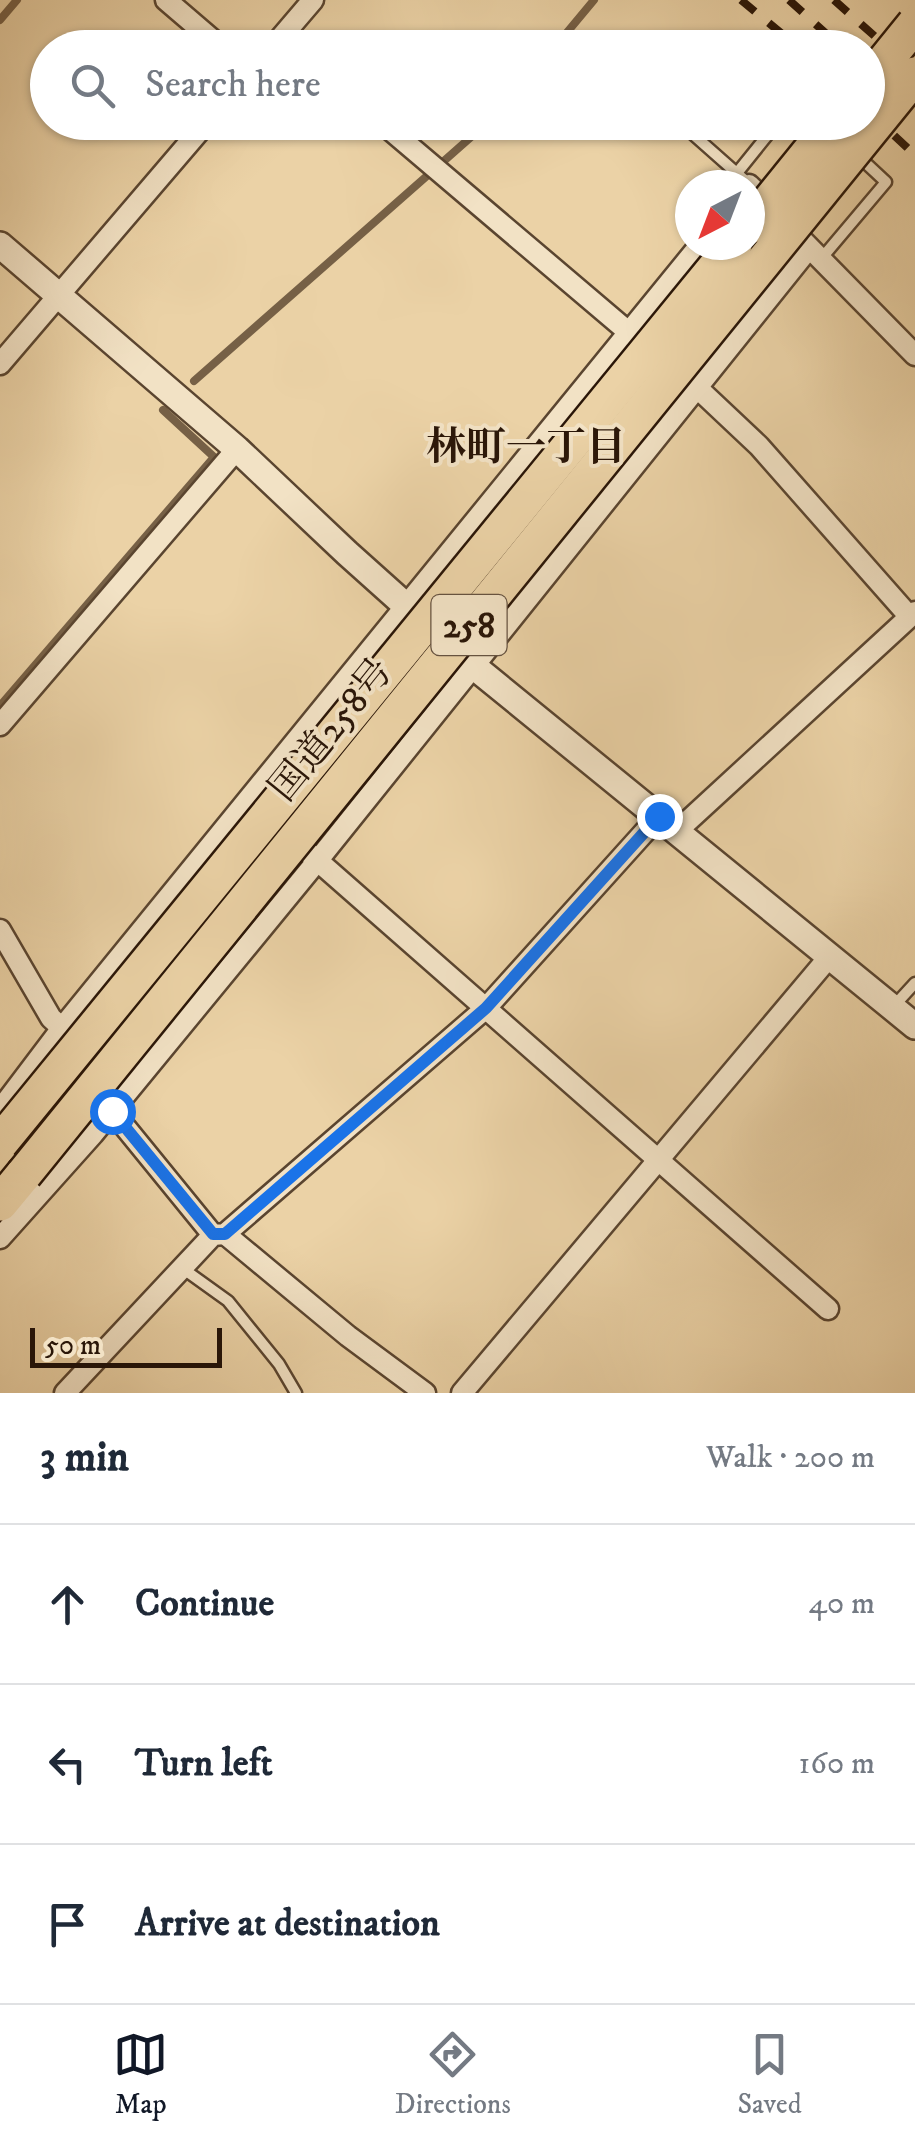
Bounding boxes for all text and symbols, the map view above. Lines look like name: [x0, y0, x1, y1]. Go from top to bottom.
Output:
search box: [30, 30, 885, 140]
icon: search: [65, 58, 120, 113]
text: Search here: [145, 61, 321, 109]
north arrow: [675, 170, 765, 260]
district label: 林町一丁目: [426, 424, 626, 474]
road number: 258: [432, 595, 506, 655]
street label: 国道258号: [259, 649, 404, 812]
route end: [637, 794, 683, 840]
route start: [90, 1089, 136, 1135]
scale bar: [30, 1323, 222, 1368]
text: 50 m: [45, 1328, 101, 1363]
text: 3 min: [40, 1432, 129, 1484]
text: Walk · 200 m: [706, 1438, 875, 1478]
icon: ahead: [40, 1577, 95, 1632]
text: Continue: [135, 1580, 274, 1628]
text: 40 m: [808, 1584, 875, 1624]
icon: left: [40, 1737, 95, 1792]
text: Turn left: [135, 1740, 273, 1788]
text: 160 m: [799, 1744, 875, 1784]
icon: arrive: [40, 1897, 95, 1952]
text: Arrive at destination: [135, 1900, 440, 1948]
tab: Map: [113, 2027, 168, 2122]
tab: Directions: [395, 2027, 511, 2122]
tab: Saved: [737, 2027, 802, 2122]

